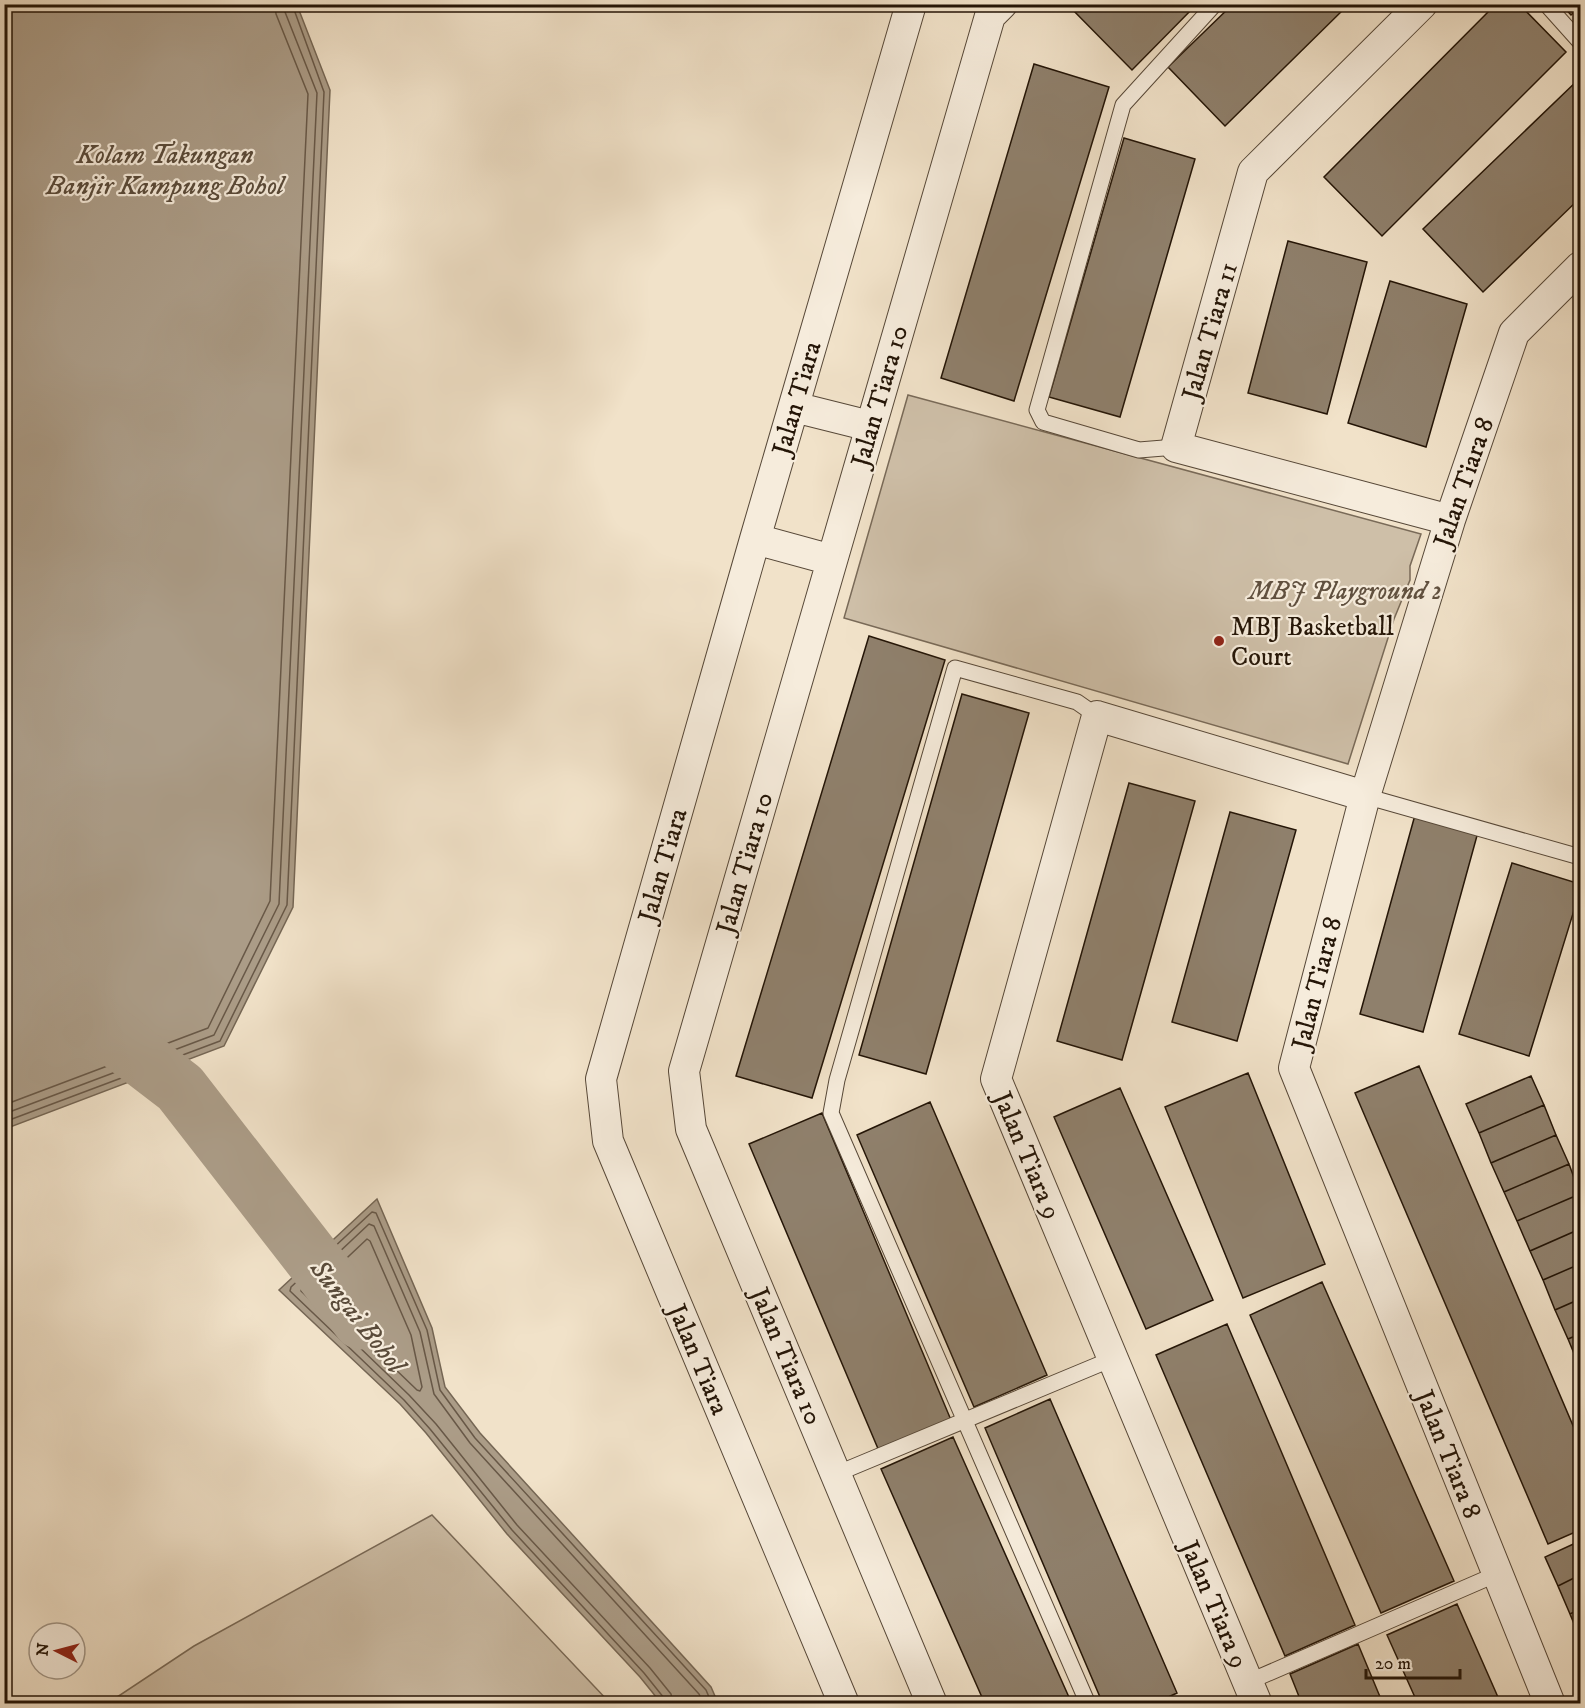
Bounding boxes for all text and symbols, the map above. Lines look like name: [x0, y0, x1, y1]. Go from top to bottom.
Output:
water label: Kolam Takungan Banjir Kampung Bohol: [45, 138, 287, 203]
street label: Jalan Tiara 11: [1175, 259, 1246, 406]
street label: Jalan Tiara 10: [844, 322, 916, 473]
street label: Jalan Tiara: [765, 338, 829, 461]
street label: Jalan Tiara 8: [1426, 413, 1502, 554]
park label: MBJ Playground 2: [1246, 575, 1442, 608]
place label: MBJ Basketball Court: [1231, 611, 1394, 674]
marker: MBJ Basketball Court: [1212, 634, 1226, 648]
street label: Jalan Tiara 10: [709, 789, 781, 940]
street label: Jalan Tiara: [631, 805, 695, 928]
street label: Jalan Tiara 8: [1285, 914, 1350, 1055]
street label: Jalan Tiara 9: [984, 1085, 1068, 1224]
water label: Sungai Bohol: [302, 1252, 414, 1383]
street label: Jalan Tiara 10: [741, 1281, 829, 1430]
street label: Jalan Tiara: [659, 1297, 736, 1420]
street label: Jalan Tiara 8: [1406, 1384, 1488, 1524]
street label: Jalan Tiara 9: [1171, 1534, 1255, 1673]
north arrow: [27, 1621, 87, 1681]
text: N: [32, 1642, 54, 1657]
scale bar: [1366, 1642, 1460, 1680]
text: 20 m: [1375, 1653, 1411, 1675]

